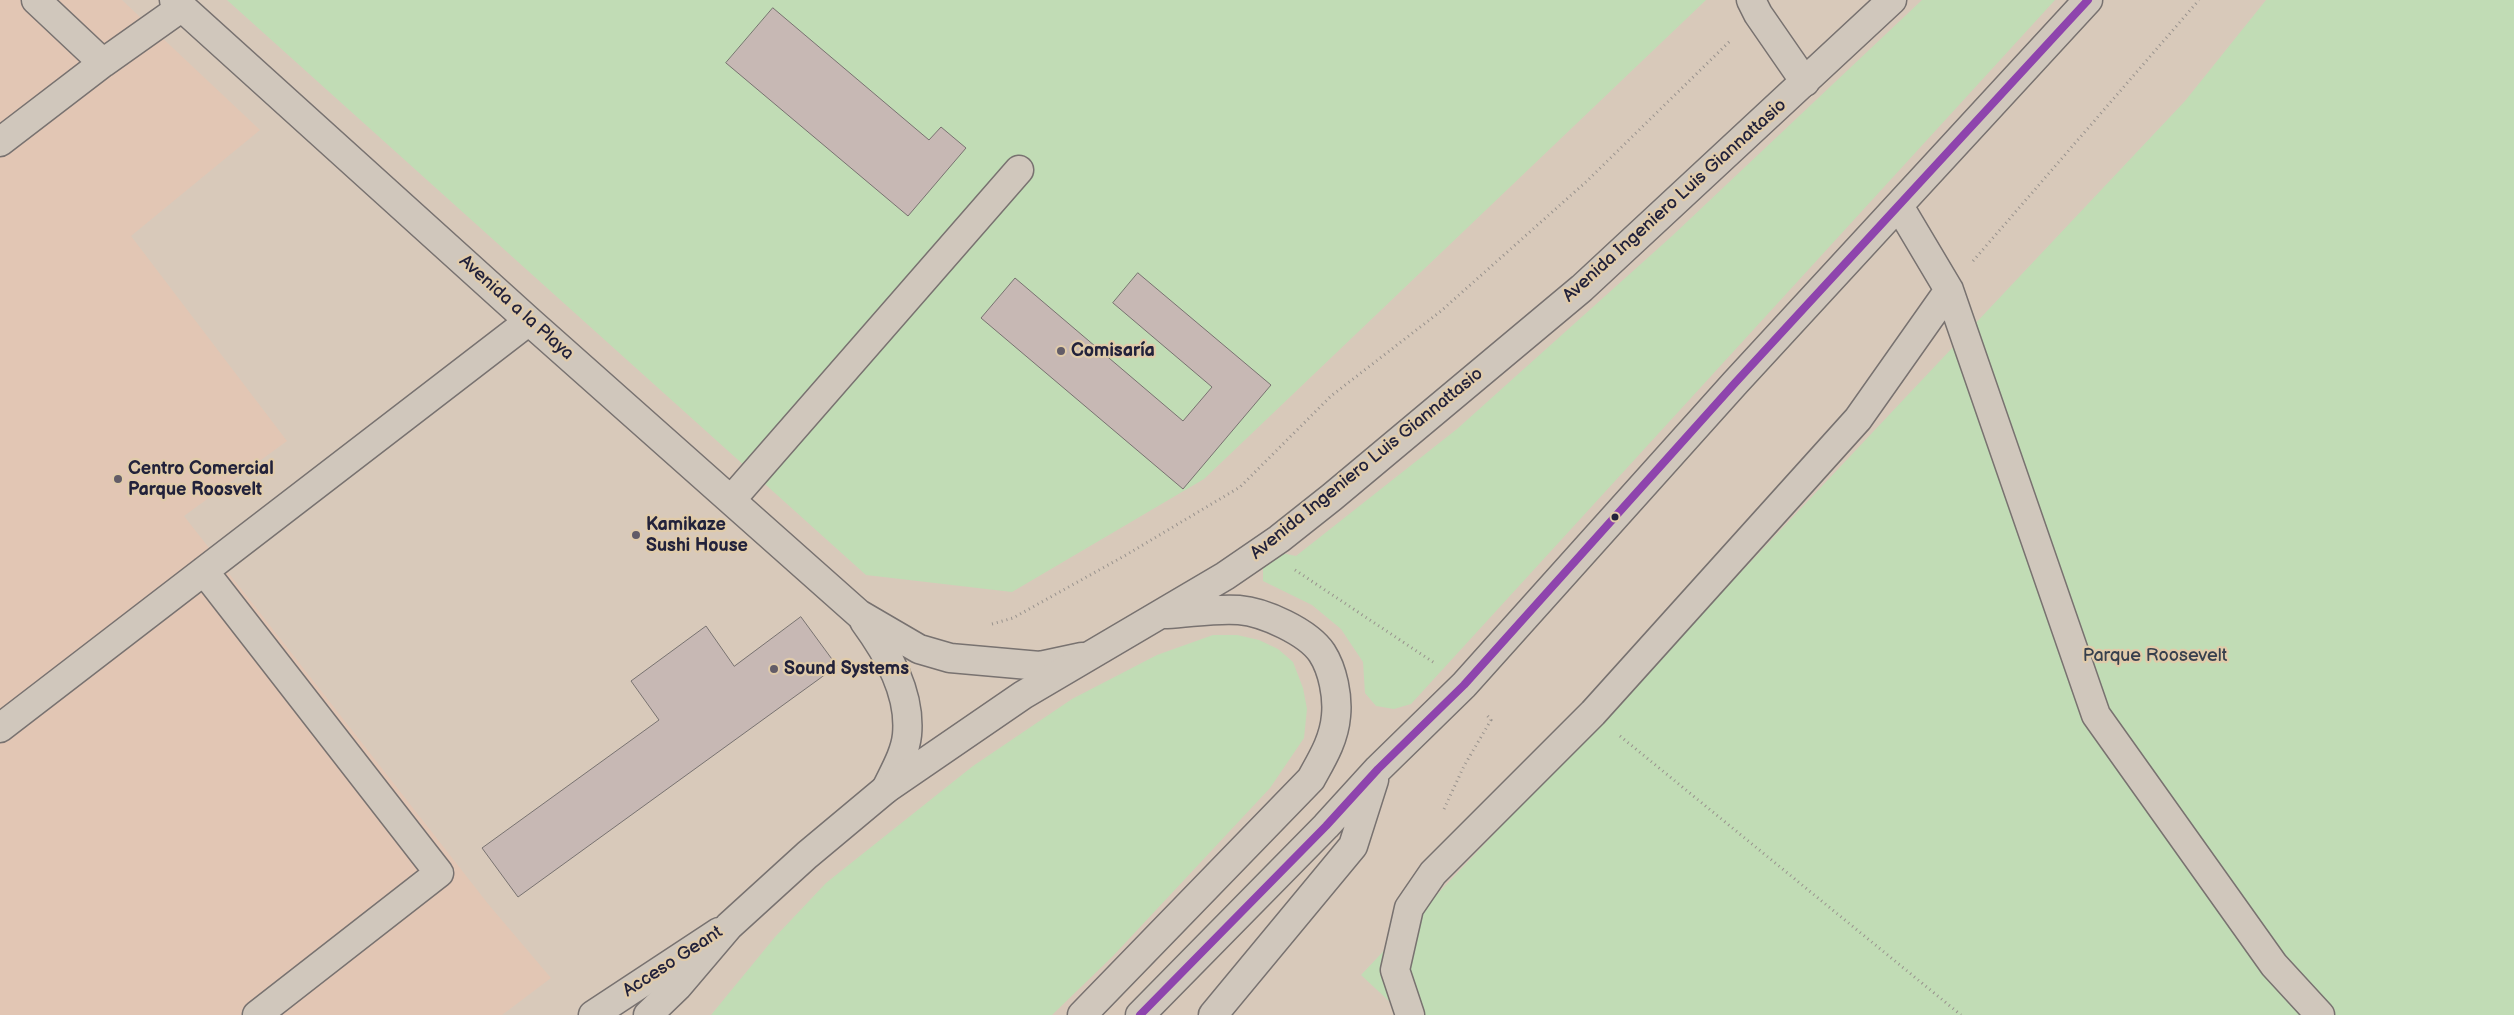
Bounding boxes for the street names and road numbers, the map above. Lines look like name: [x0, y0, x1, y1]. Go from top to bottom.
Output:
street label: Avenida Ingeniero Luis Giannattasio: [1559, 95, 1791, 307]
street label: Avenida a la Playa: [454, 251, 578, 365]
street label: Avenida Ingeniero Luis Giannattasio: [1246, 363, 1488, 565]
street label: Acceso Geant: [619, 922, 727, 1002]

